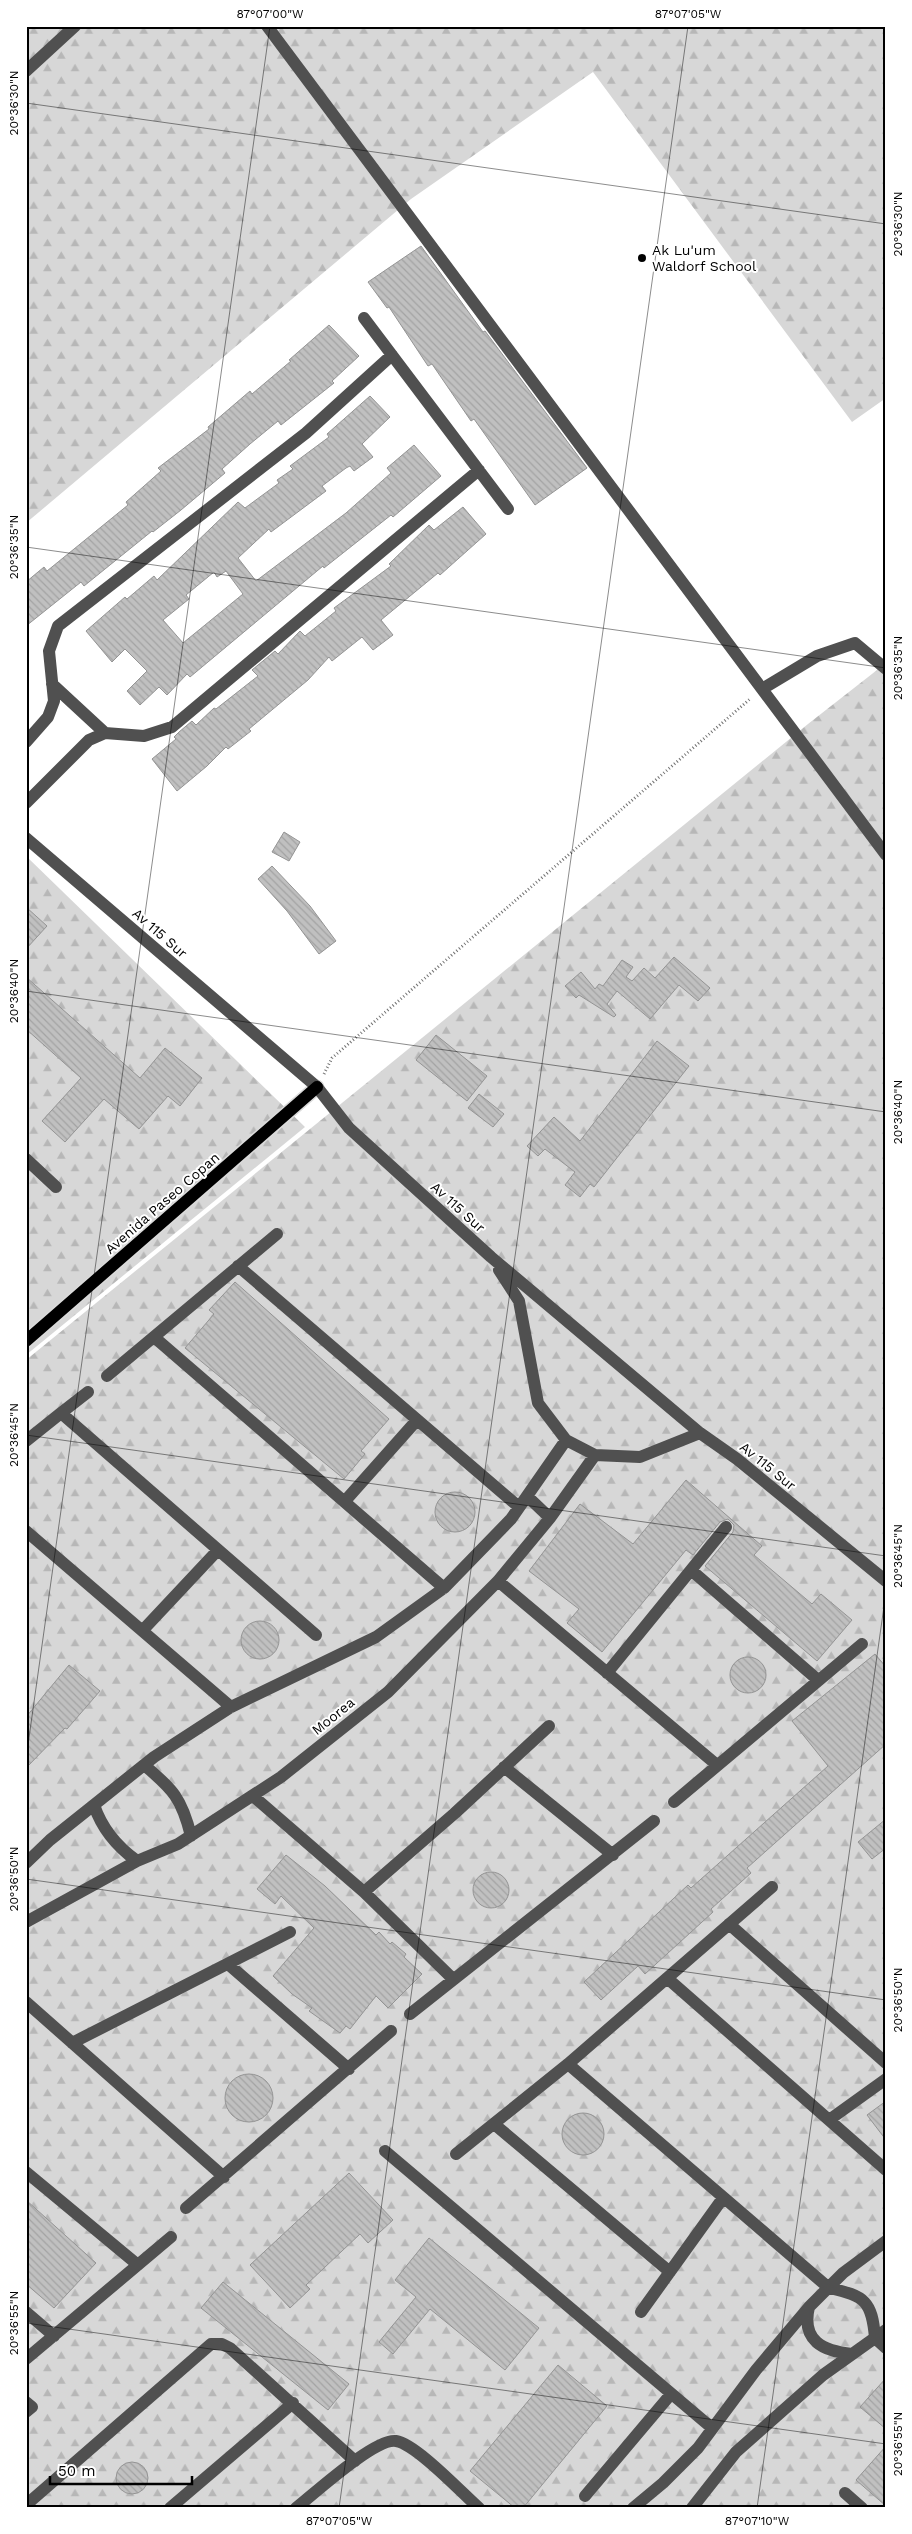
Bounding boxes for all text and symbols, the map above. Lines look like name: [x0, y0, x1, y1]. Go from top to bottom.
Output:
text: 87°07'00"W: [236, 7, 304, 21]
text: 87°07'05"W: [655, 7, 722, 21]
text: 20°36'30"N: [7, 70, 21, 136]
text: 20°36'30"N: [891, 191, 905, 257]
place label: Ak Lu'um Waldorf School: [652, 242, 757, 274]
marker: Ak Lu'um Waldorf School: [636, 252, 648, 264]
text: 20°36'35"N: [7, 515, 21, 579]
text: 20°36'35"N: [891, 636, 905, 700]
street label: Av 115 Sur: [129, 905, 191, 961]
text: 20°36'40"N: [7, 959, 21, 1023]
text: 20°36'40"N: [891, 1080, 905, 1144]
street label: Avenida Paseo Copan: [102, 1149, 222, 1257]
street label: Av 115 Sur: [428, 1179, 489, 1236]
text: 20°36'45"N: [7, 1403, 21, 1467]
street label: Av 115 Sur: [737, 1439, 799, 1494]
text: 20°36'45"N: [891, 1524, 905, 1588]
street label: Moorea: [308, 1694, 358, 1738]
text: 20°36'50"N: [7, 1846, 21, 1912]
text: 20°36'50"N: [891, 1967, 905, 2033]
text: 20°36'55"N: [7, 2291, 21, 2355]
text: 20°36'55"N: [891, 2412, 905, 2476]
scale bar: [50, 2454, 192, 2486]
text: 50 m: [58, 2462, 95, 2480]
text: 87°07'05"W: [306, 2514, 373, 2528]
text: 87°07'10"W: [725, 2514, 790, 2528]

